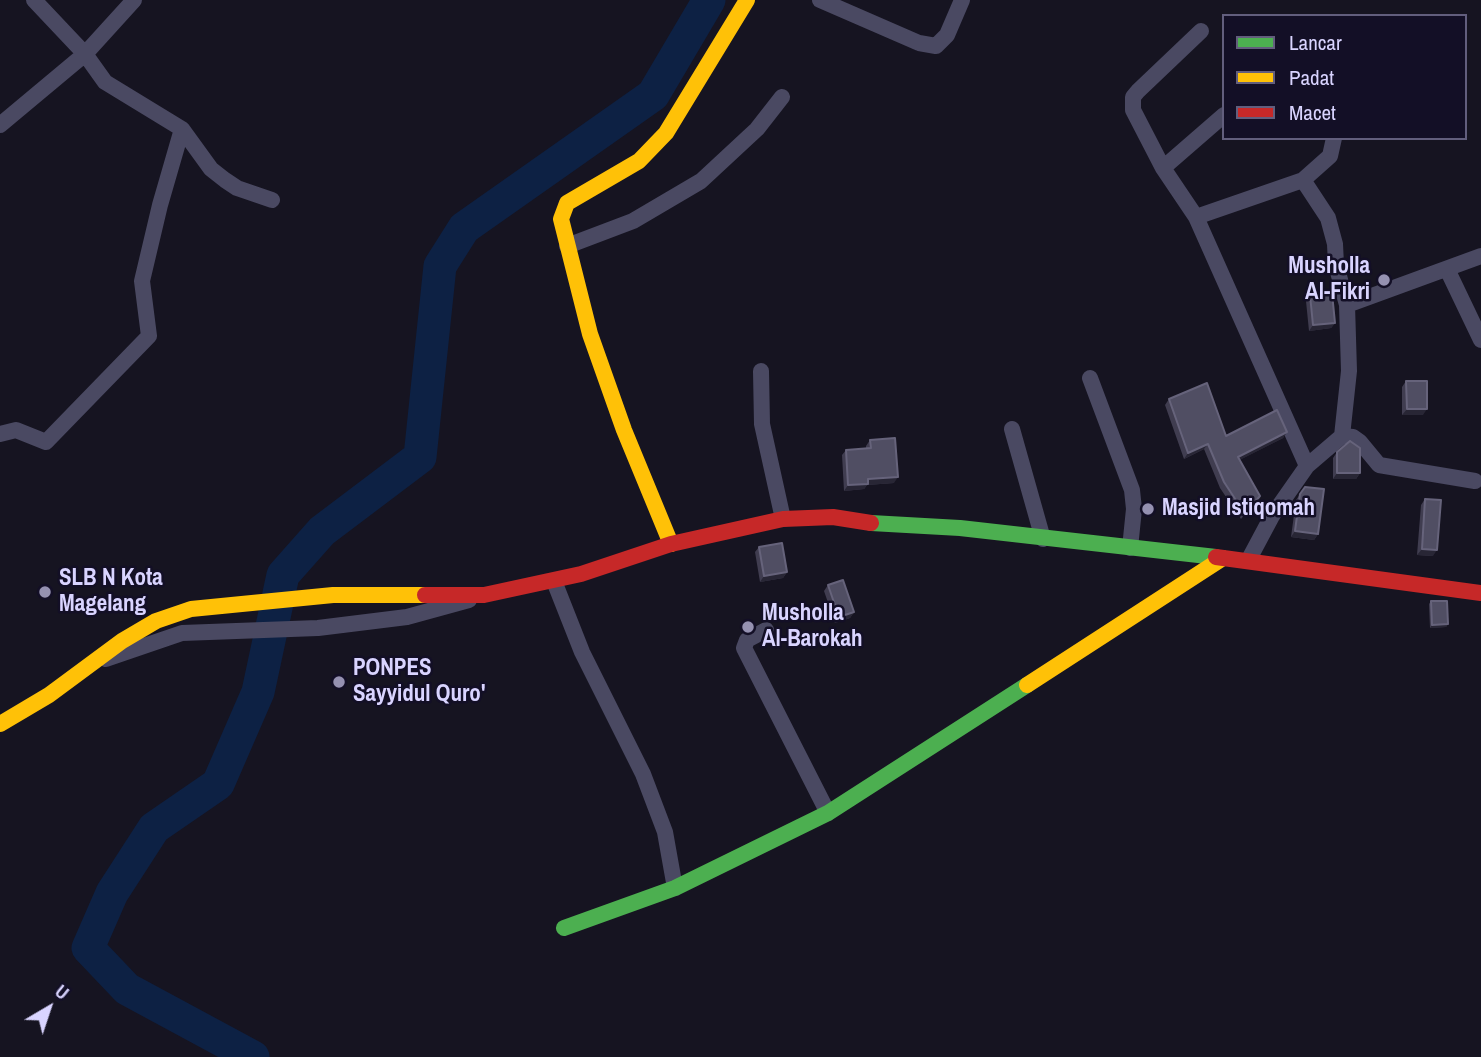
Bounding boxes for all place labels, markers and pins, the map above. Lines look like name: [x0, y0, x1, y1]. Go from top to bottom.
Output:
place label: Musholla Al-Fikri: [1288, 253, 1370, 307]
marker: Musholla Al-Fikri: [1376, 272, 1392, 288]
place label: Masjid Istiqomah: [1162, 495, 1315, 523]
marker: Masjid Istiqomah: [1140, 501, 1156, 517]
place label: SLB N Kota Magelang: [59, 565, 163, 619]
marker: SLB N Kota Magelang: [37, 584, 53, 600]
place label: Musholla Al-Barokah: [762, 600, 863, 654]
marker: Musholla Al-Barokah: [740, 619, 756, 635]
place label: PONPES Sayyidul Quro': [353, 655, 485, 709]
marker: PONPES Sayyidul Quro': [331, 674, 347, 690]

